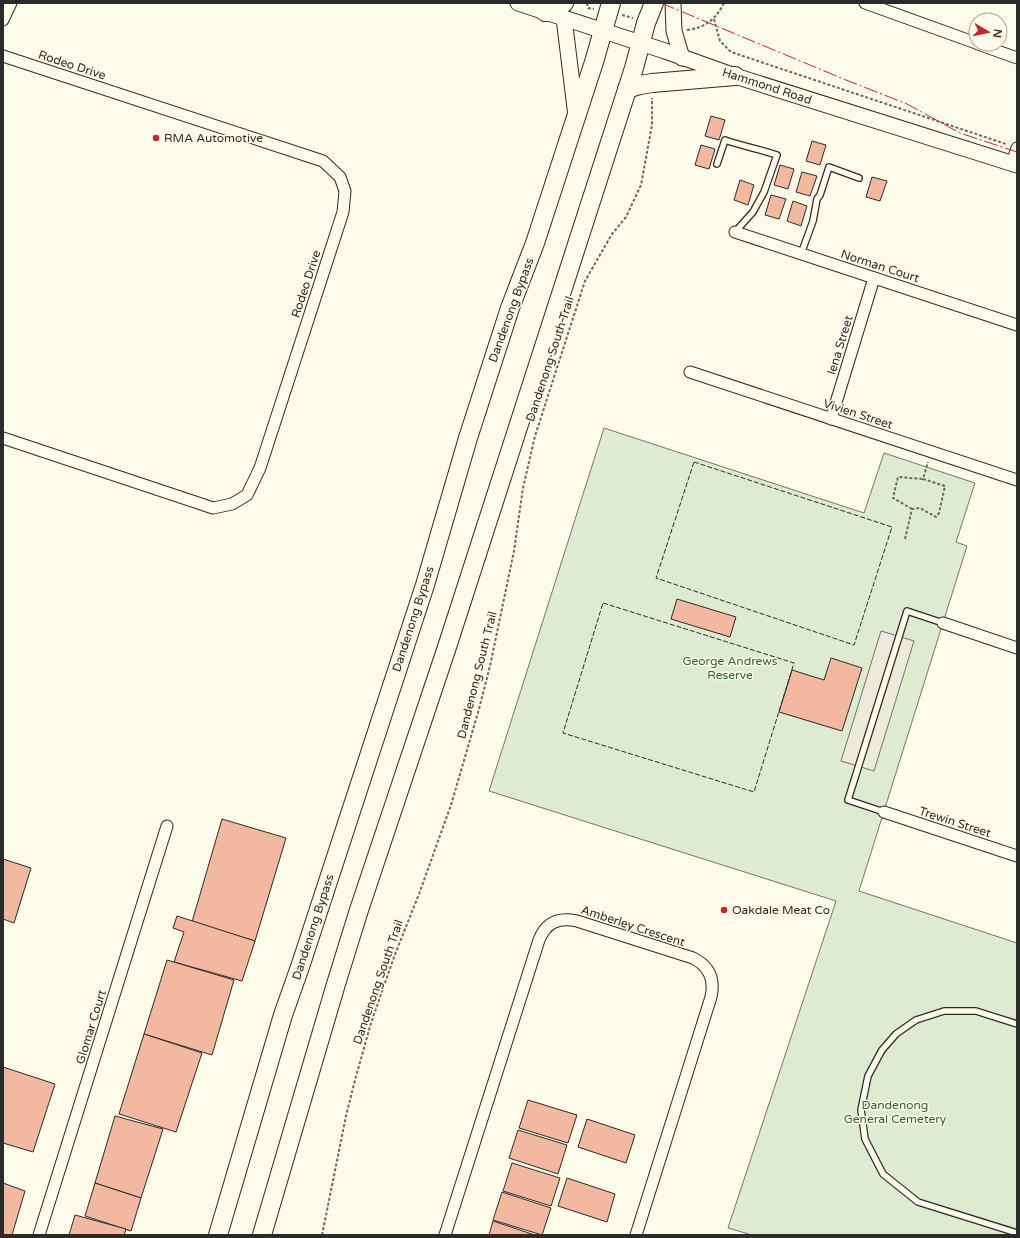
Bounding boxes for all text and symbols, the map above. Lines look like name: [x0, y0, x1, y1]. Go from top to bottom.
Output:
north arrow: [968, 12, 1008, 52]
text: N: [990, 28, 1004, 39]
street label: Rodeo Drive: [36, 47, 108, 83]
street label: Hammond Road: [720, 65, 814, 107]
place label: RMA Automotive: [164, 131, 263, 145]
marker: RMA Automotive: [151, 133, 161, 143]
street label: Norman Court: [839, 247, 921, 285]
street label: Rodeo Drive: [288, 248, 324, 320]
street label: Dandenong Bypass: [486, 256, 537, 364]
street label: Dandenong South Trail: [523, 295, 577, 423]
street label: Iena Street: [824, 313, 856, 376]
street label: Vivien Street: [822, 396, 895, 432]
street label: Dandenong Bypass: [389, 564, 437, 674]
street label: Dandenong South Trail: [454, 610, 500, 740]
park label: George Andrews Reserve: [682, 654, 778, 682]
street label: Trewin Street: [917, 804, 993, 840]
street label: Dandenong Bypass: [289, 872, 337, 982]
street label: Amberley Crescent: [579, 903, 687, 950]
place label: Oakdale Meat Co: [732, 903, 830, 917]
marker: Oakdale Meat Co: [719, 905, 729, 915]
street label: Dandenong South Trail: [350, 918, 406, 1046]
street label: Glomar Court: [73, 988, 109, 1066]
park label: Dandenong General Cemetery: [844, 1098, 947, 1126]

